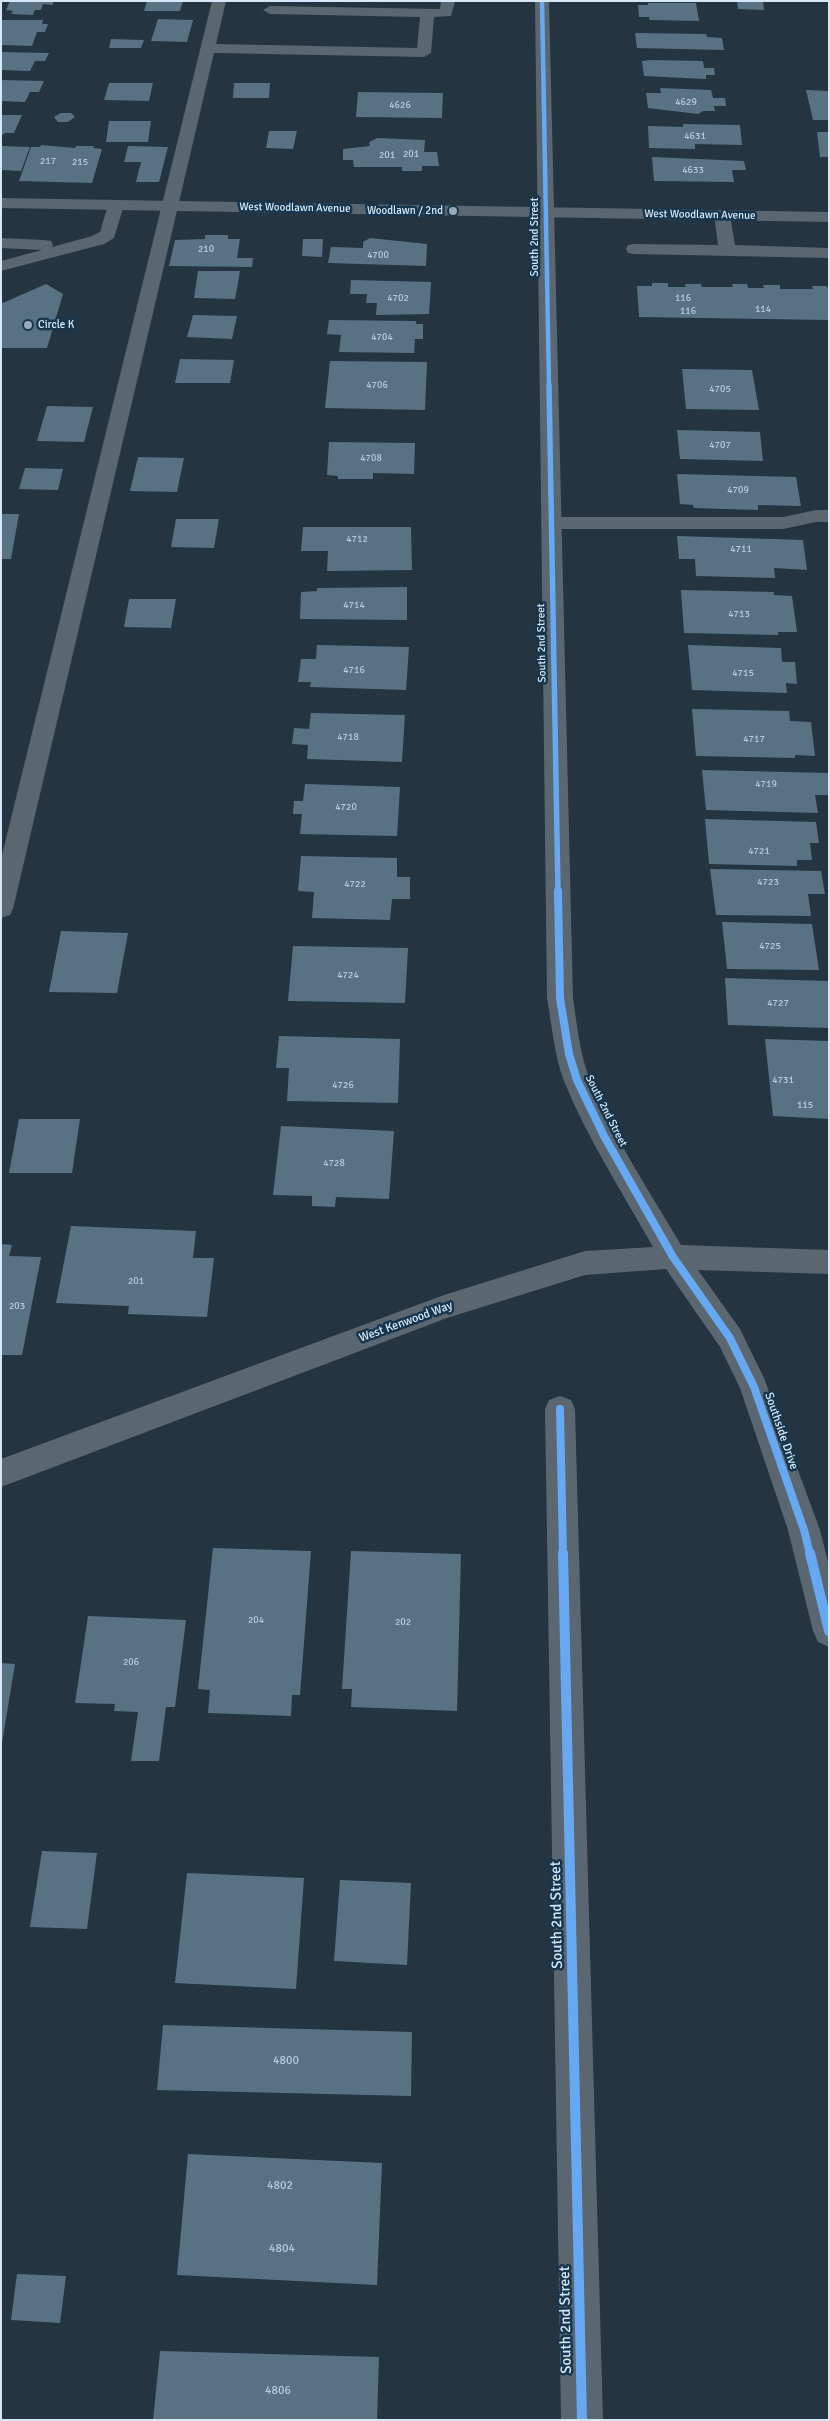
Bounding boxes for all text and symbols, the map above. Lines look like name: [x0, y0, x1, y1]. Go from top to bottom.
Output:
house number: 4629: [675, 96, 697, 108]
house number: 4626: [389, 99, 411, 111]
house number: 4631: [684, 130, 706, 142]
house number: 201: [403, 148, 419, 160]
house number: 201: [379, 149, 395, 161]
house number: 217: [40, 155, 56, 167]
house number: 215: [72, 156, 88, 168]
house number: 4633: [682, 164, 704, 176]
street label: South 2nd Street: [528, 198, 542, 276]
street label: West Woodlawn Avenue: [239, 200, 351, 216]
place label: Woodlawn / 2nd: [367, 204, 443, 218]
marker: Woodlawn / 2nd: [447, 205, 459, 217]
street label: West Woodlawn Avenue: [644, 207, 756, 223]
house number: 210: [198, 243, 214, 255]
house number: 4700: [367, 249, 389, 261]
house number: 4702: [387, 292, 409, 304]
house number: 116: [675, 292, 691, 304]
house number: 114: [755, 303, 771, 315]
house number: 116: [680, 305, 696, 317]
place label: Circle K: [38, 318, 74, 332]
marker: Circle K: [22, 319, 34, 331]
house number: 4704: [371, 331, 393, 343]
house number: 4706: [366, 379, 388, 391]
house number: 4705: [709, 383, 731, 395]
house number: 4707: [709, 439, 731, 451]
house number: 4708: [360, 452, 382, 464]
house number: 4709: [727, 484, 749, 496]
house number: 4712: [346, 533, 368, 545]
house number: 4711: [730, 543, 752, 555]
house number: 4714: [343, 599, 365, 611]
street label: South 2nd Street: [535, 603, 549, 683]
house number: 4713: [728, 608, 750, 620]
house number: 4716: [343, 664, 365, 676]
house number: 4715: [732, 667, 754, 679]
house number: 4718: [337, 731, 359, 743]
house number: 4717: [743, 733, 765, 745]
house number: 4719: [755, 778, 777, 790]
house number: 4720: [335, 801, 357, 813]
house number: 4721: [748, 845, 770, 857]
house number: 4723: [757, 876, 779, 888]
house number: 4722: [344, 878, 366, 890]
house number: 4725: [759, 940, 781, 952]
house number: 4724: [337, 969, 359, 981]
house number: 4727: [767, 997, 789, 1009]
street label: South 2nd Street: [582, 1073, 630, 1149]
house number: 4731: [772, 1074, 794, 1086]
house number: 4726: [332, 1079, 354, 1091]
house number: 115: [797, 1099, 813, 1111]
house number: 4728: [323, 1157, 345, 1169]
house number: 201: [128, 1275, 144, 1287]
street label: West Kenwood Way: [357, 1298, 455, 1346]
house number: 203: [9, 1300, 25, 1312]
street label: Southside Drive: [761, 1391, 801, 1471]
house number: 204: [248, 1614, 264, 1626]
house number: 202: [395, 1616, 411, 1628]
house number: 206: [123, 1656, 139, 1668]
street label: South 2nd Street: [547, 1861, 567, 1969]
house number: 4800: [273, 2054, 299, 2068]
house number: 4802: [267, 2179, 293, 2193]
house number: 4804: [269, 2242, 295, 2256]
street label: South 2nd Street: [556, 2266, 576, 2374]
house number: 4806: [265, 2384, 291, 2398]

